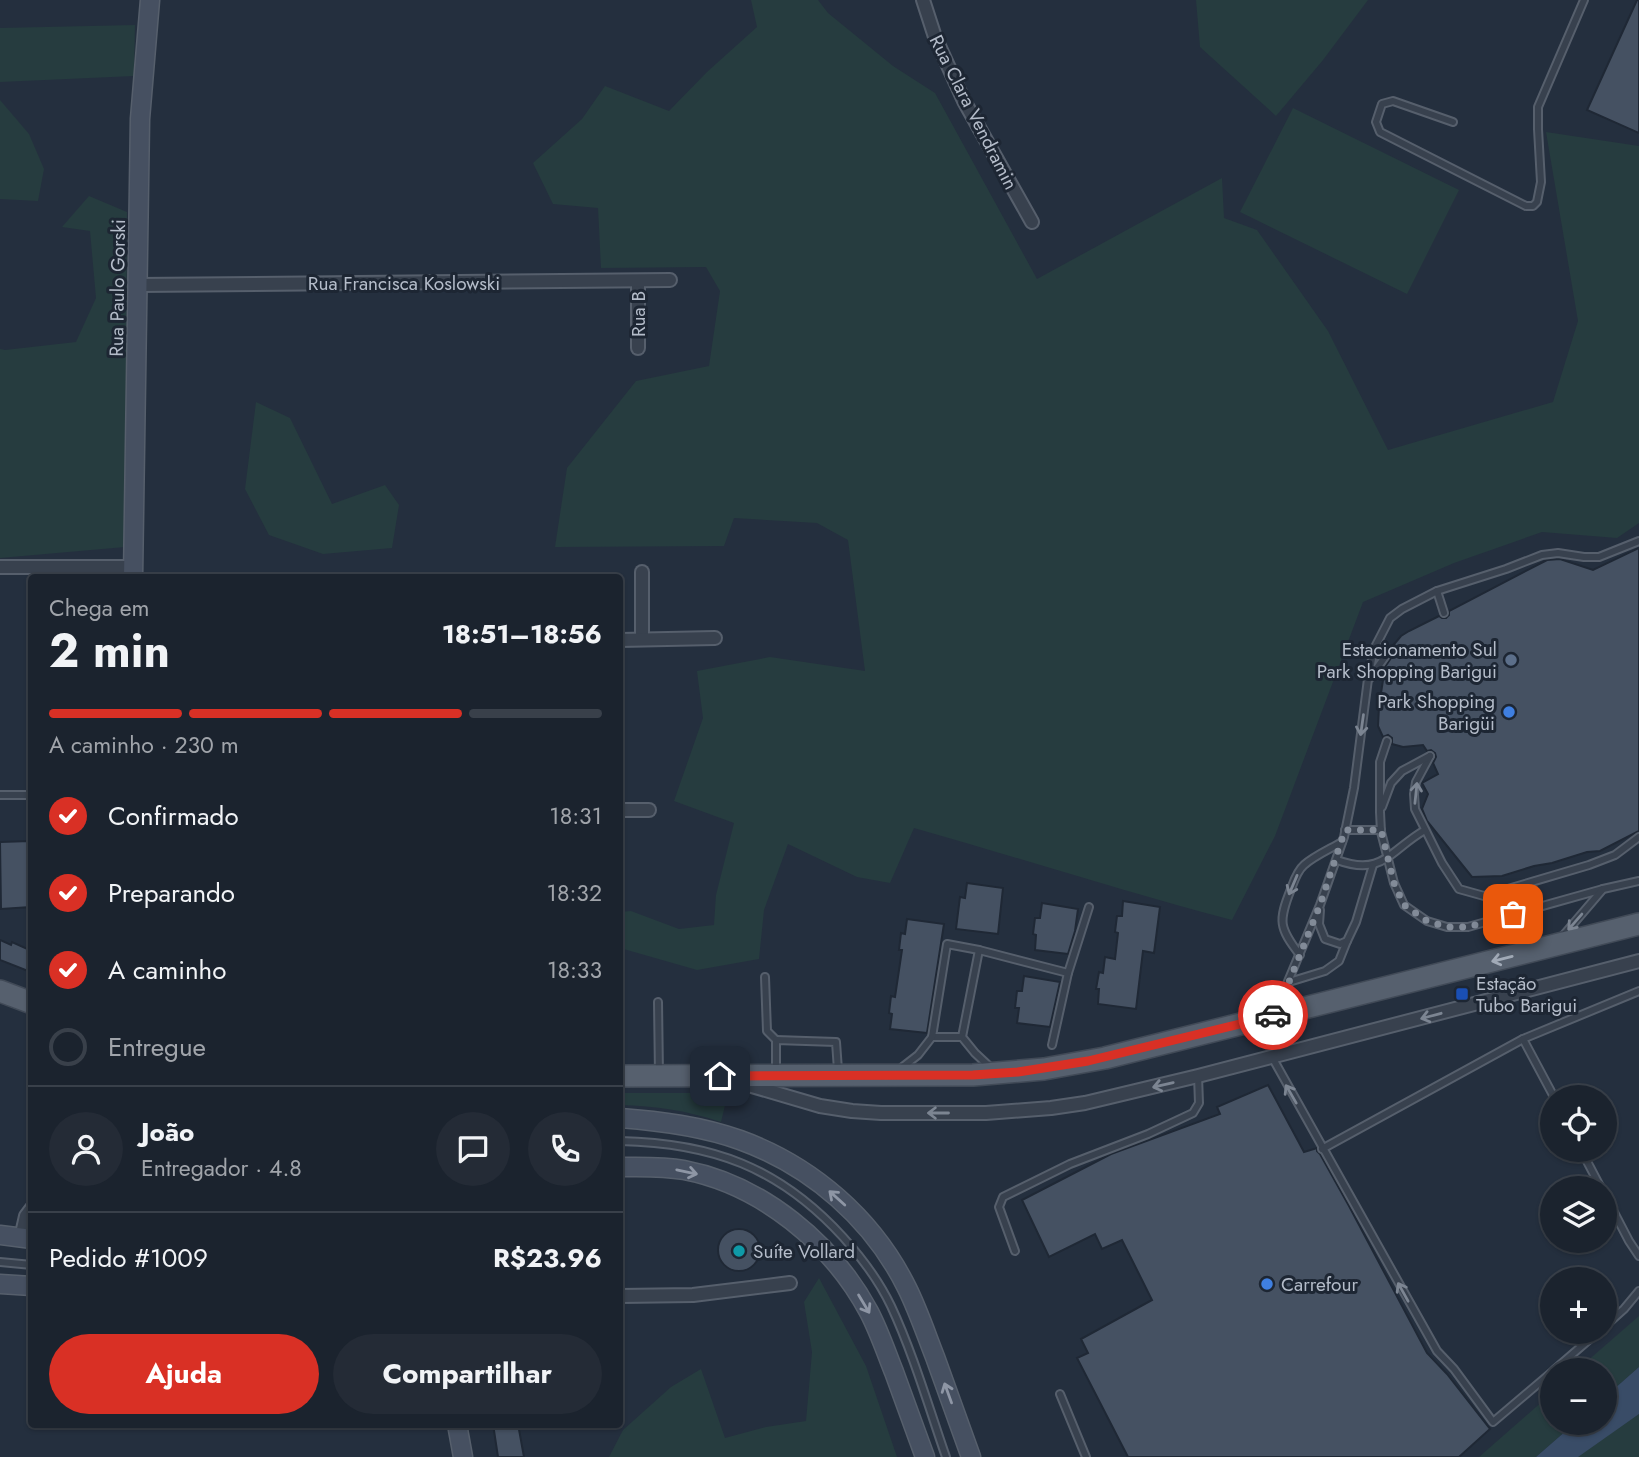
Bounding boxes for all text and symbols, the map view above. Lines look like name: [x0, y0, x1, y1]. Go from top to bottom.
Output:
street label: Rua Clara Vendramin: [923, 30, 1024, 194]
street label: Rua Paulo Gorski: [103, 219, 132, 357]
street label: Rua Francisca Koslowski: [308, 270, 500, 297]
street label: Rua B: [625, 291, 652, 337]
text: Chega em: [49, 591, 150, 625]
text: 18:51–18:56: [442, 615, 602, 653]
text: 2 min: [49, 618, 170, 684]
place label: Estacionamento Sul Park Shopping Barigui: [1317, 636, 1497, 685]
marker: Estacionamento Sul Park Shopping Barigui: [1503, 652, 1519, 668]
place label: Park Shopping Barigüi: [1377, 688, 1495, 737]
marker: Park Shopping Barigüi: [1501, 704, 1517, 720]
one-way arrow: [1356, 713, 1369, 736]
text: A caminho · 230 m: [49, 728, 239, 762]
one-way arrow: [1410, 782, 1423, 805]
icon: check: [49, 797, 87, 835]
text: Confirmado: [108, 797, 239, 835]
text: 18:31: [549, 799, 602, 833]
icon: check: [49, 874, 87, 912]
text: Preparando: [108, 874, 235, 912]
one-way arrow: [1286, 874, 1299, 896]
text: 18:32: [547, 876, 602, 910]
pin: [1483, 884, 1543, 944]
icon: bag: [1494, 895, 1532, 933]
one-way arrow: [1567, 913, 1583, 931]
icon: check: [49, 951, 87, 989]
text: A caminho: [108, 951, 226, 989]
text: 18:33: [547, 953, 602, 987]
one-way arrow: [1491, 953, 1514, 966]
place label: Estação Tubo Barigui: [1476, 970, 1577, 1019]
courier: [1238, 980, 1308, 1050]
marker: Estação Tubo Barigui: [1454, 986, 1470, 1002]
icon: car: [1254, 996, 1292, 1034]
one-way arrow: [1420, 1010, 1443, 1023]
text: Entregue: [108, 1028, 206, 1066]
pin: [690, 1046, 750, 1106]
icon: home: [701, 1057, 739, 1095]
one-way arrow: [1152, 1079, 1175, 1092]
one-way arrow: [1284, 1084, 1298, 1104]
map controls: [1540, 1085, 1617, 1435]
button: locate: [1540, 1085, 1617, 1162]
one-way arrow: [927, 1106, 950, 1120]
button: person: [49, 1112, 123, 1186]
button: chat: [436, 1112, 510, 1186]
button: phone: [528, 1112, 602, 1186]
text: João: [141, 1113, 194, 1151]
text: Entregador · 4.8: [141, 1151, 302, 1185]
one-way arrow: [675, 1165, 698, 1179]
button: layers: [1540, 1176, 1617, 1253]
one-way arrow: [828, 1190, 846, 1206]
place label: Suíte Vollard: [753, 1238, 855, 1265]
text: Pedido #1009: [49, 1239, 208, 1277]
text: R$23.96: [493, 1239, 602, 1277]
marker: Suíte Vollard: [731, 1243, 747, 1259]
button: +: [1540, 1267, 1617, 1344]
place label: Carrefour: [1281, 1271, 1358, 1298]
marker: Carrefour: [1259, 1276, 1275, 1292]
one-way arrow: [1396, 1283, 1410, 1303]
one-way arrow: [857, 1293, 871, 1313]
button: Ajuda: [49, 1334, 319, 1414]
button: Compartilhar: [333, 1334, 602, 1414]
button: −: [1540, 1358, 1617, 1435]
one-way arrow: [941, 1382, 953, 1404]

